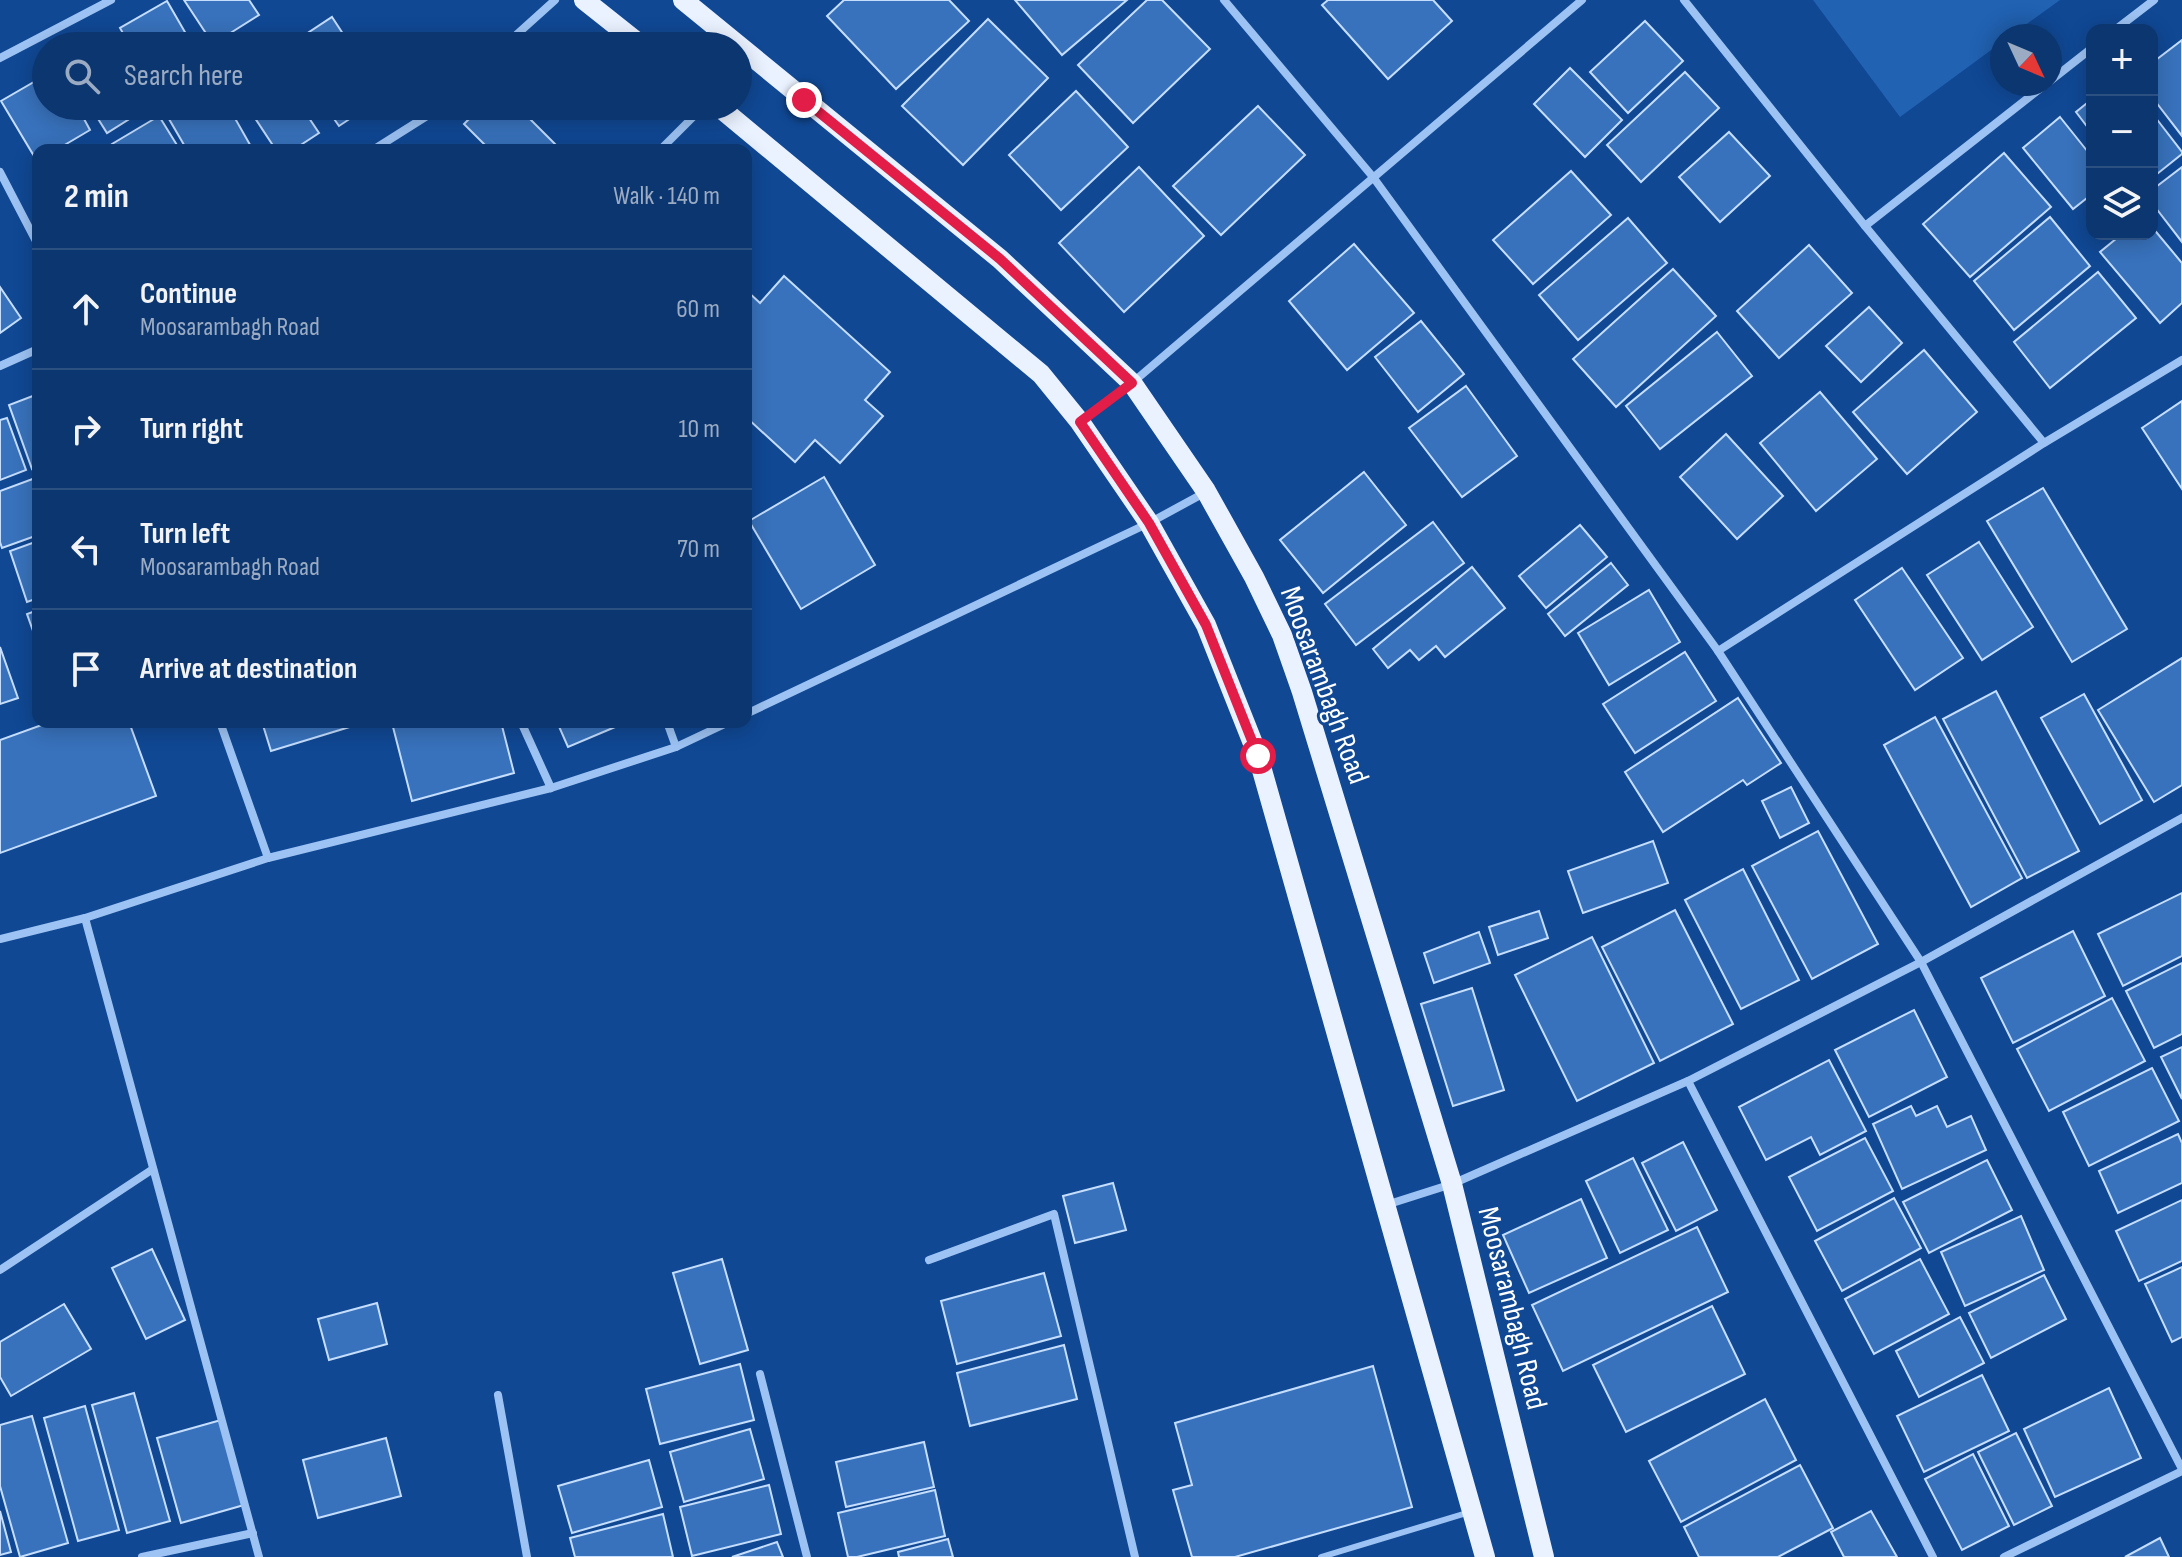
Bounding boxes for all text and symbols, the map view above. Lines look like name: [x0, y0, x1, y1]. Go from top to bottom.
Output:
north arrow: [1990, 24, 2062, 96]
map controls: [2086, 24, 2158, 240]
button: +: [2086, 24, 2158, 96]
search box: [32, 32, 752, 120]
icon: search: [60, 54, 104, 98]
text: Search here: [124, 58, 243, 94]
route end: [786, 82, 822, 118]
button: −: [2086, 96, 2158, 168]
button: layers: [2086, 168, 2158, 240]
text: 2 min: [64, 176, 129, 217]
text: Walk · 140 m: [613, 181, 720, 212]
text: Continue: [140, 276, 237, 312]
icon: ahead: [64, 287, 108, 331]
text: 60 m: [676, 294, 720, 325]
text: Moosarambagh Road: [140, 312, 320, 343]
icon: right: [64, 407, 108, 451]
text: Turn right: [140, 411, 243, 447]
text: 10 m: [678, 414, 720, 445]
text: Turn left: [140, 516, 230, 552]
icon: left: [64, 527, 108, 571]
text: 70 m: [677, 534, 720, 565]
text: Moosarambagh Road: [140, 552, 320, 583]
street label: Moosarambagh Road: [1272, 582, 1376, 789]
icon: arrive: [64, 647, 108, 691]
text: Arrive at destination: [140, 651, 357, 687]
route start: [1240, 738, 1276, 774]
street label: Moosarambagh Road: [1469, 1203, 1555, 1413]

